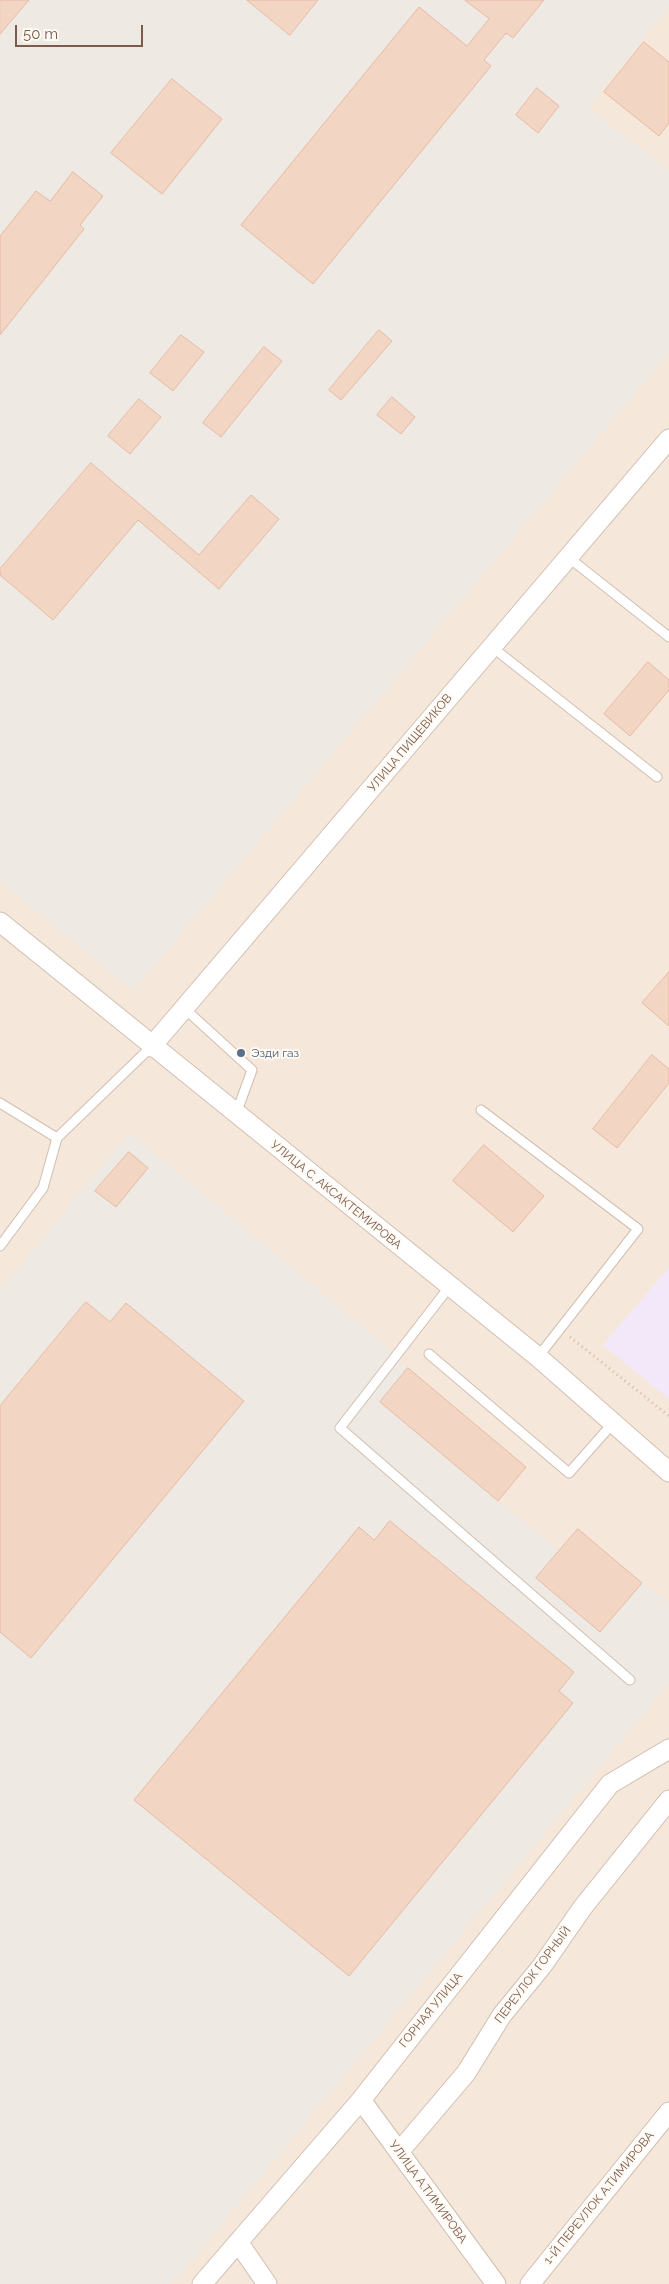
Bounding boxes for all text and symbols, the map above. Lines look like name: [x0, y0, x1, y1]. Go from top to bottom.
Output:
scale bar: [18, 15, 145, 47]
text: 50 m: [23, 25, 58, 43]
street label: УЛИЦА ПИЩЕВИКОВ: [365, 691, 455, 795]
place label: Эзди газ: [251, 1046, 299, 1060]
marker: Эзди газ: [235, 1047, 247, 1059]
street label: УЛИЦА С. АКСАКТЕМИРОВА: [268, 1138, 404, 1252]
street label: ПЕРЕУЛОК ГОРНЫЙ: [492, 1924, 574, 2026]
street label: ГОРНАЯ УЛИЦА: [396, 1970, 466, 2050]
street label: 1-Й ПЕРЕУЛОК А.ТИМИРОВА: [541, 2129, 657, 2267]
street label: УЛИЦА А.ТИМИРОВА: [386, 2138, 470, 2246]

